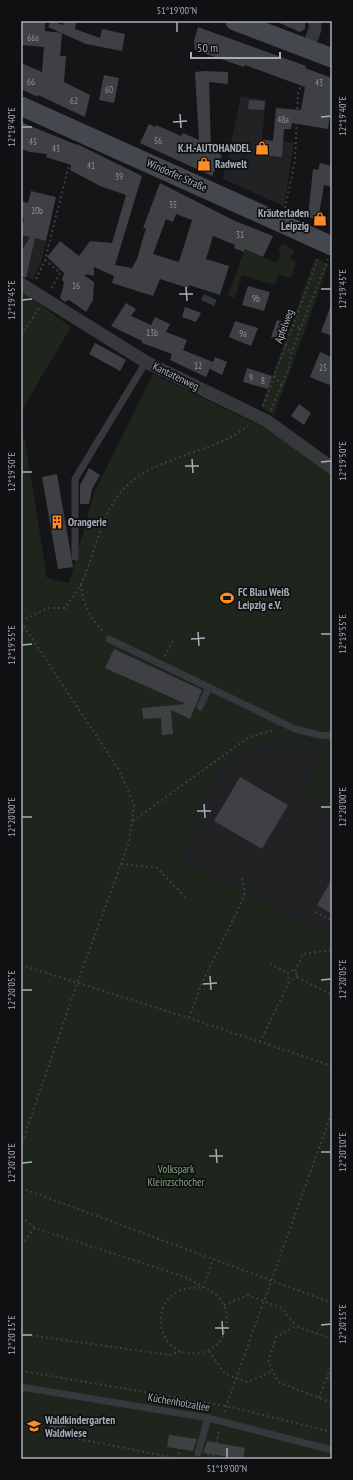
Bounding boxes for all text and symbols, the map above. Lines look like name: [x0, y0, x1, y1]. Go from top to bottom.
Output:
text: 51°19'00"N: [157, 4, 197, 17]
house number: 66a: [27, 32, 39, 43]
scale bar: [191, 34, 280, 60]
text: 50 m: [197, 40, 218, 55]
house number: 66: [27, 76, 35, 87]
house number: 43: [315, 77, 323, 88]
house number: 60: [105, 84, 113, 95]
house number: 62: [70, 95, 78, 106]
text: 12°19'40"E: [336, 96, 349, 136]
text: 12°19'40"E: [5, 107, 18, 147]
house number: 48a: [277, 114, 289, 125]
house number: 56: [154, 135, 162, 146]
house number: 45: [29, 136, 37, 147]
shop icon: K.H.-AUTOHANDEL: [254, 140, 270, 156]
place label: K.H.-AUTOHANDEL: [178, 141, 251, 155]
house number: 43: [52, 143, 60, 154]
street label: Windorfer Straße: [145, 155, 210, 195]
shop icon: Radwelt: [196, 156, 212, 172]
place label: Radwelt: [215, 157, 248, 171]
house number: 41: [87, 160, 95, 171]
house number: 39: [115, 171, 123, 182]
house number: 35: [169, 199, 177, 210]
house number: 20b: [31, 205, 43, 216]
place label: Kräuterladen Leipzig: [258, 206, 309, 233]
shop icon: Kräuterladen Leipzig: [312, 211, 328, 227]
house number: 31: [236, 229, 244, 240]
text: 12°19'45"E: [336, 269, 349, 309]
text: 12°19'45"E: [5, 280, 18, 320]
house number: 16: [72, 280, 80, 291]
house number: 9b: [252, 293, 260, 304]
street label: Apfelweg: [271, 307, 297, 345]
house number: 13b: [146, 327, 158, 338]
house number: 9a: [239, 328, 247, 339]
street label: Kantatenweg: [151, 359, 202, 393]
house number: 12: [194, 360, 202, 371]
house number: 25: [319, 362, 327, 373]
house number: 9: [249, 372, 253, 383]
house number: 8: [261, 375, 265, 386]
text: 12°19'50"E: [336, 441, 349, 481]
text: 12°19'50"E: [5, 452, 18, 492]
building icon: Orangerie: [49, 514, 65, 530]
place label: Orangerie: [68, 515, 107, 529]
place label: FC Blau Weiß Leipzig e.V.: [238, 585, 290, 612]
sports icon: FC Blau Weiß Leipzig e.V.: [219, 590, 235, 606]
text: 12°19'55"E: [336, 614, 349, 654]
text: 12°19'55"E: [5, 625, 18, 665]
text: 12°20'00"E: [336, 787, 349, 827]
text: 12°20'00"E: [5, 797, 18, 837]
text: 12°20'05"E: [336, 959, 349, 999]
text: 12°20'05"E: [5, 970, 18, 1010]
text: 12°20'10"E: [336, 1132, 349, 1172]
text: 12°20'10"E: [5, 1143, 18, 1183]
park label: Volkspark Kleinzschocher: [147, 1162, 205, 1189]
text: 12°20'15"E: [336, 1304, 349, 1344]
text: 12°20'15"E: [5, 1315, 18, 1355]
street label: Küchenholzallee: [147, 1390, 212, 1414]
place label: Waldkindergarten Waldwiese: [44, 1413, 115, 1440]
school or university icon: Waldkindergarten Waldwiese: [26, 1418, 42, 1434]
text: 51°19'00"N: [207, 1462, 247, 1475]

